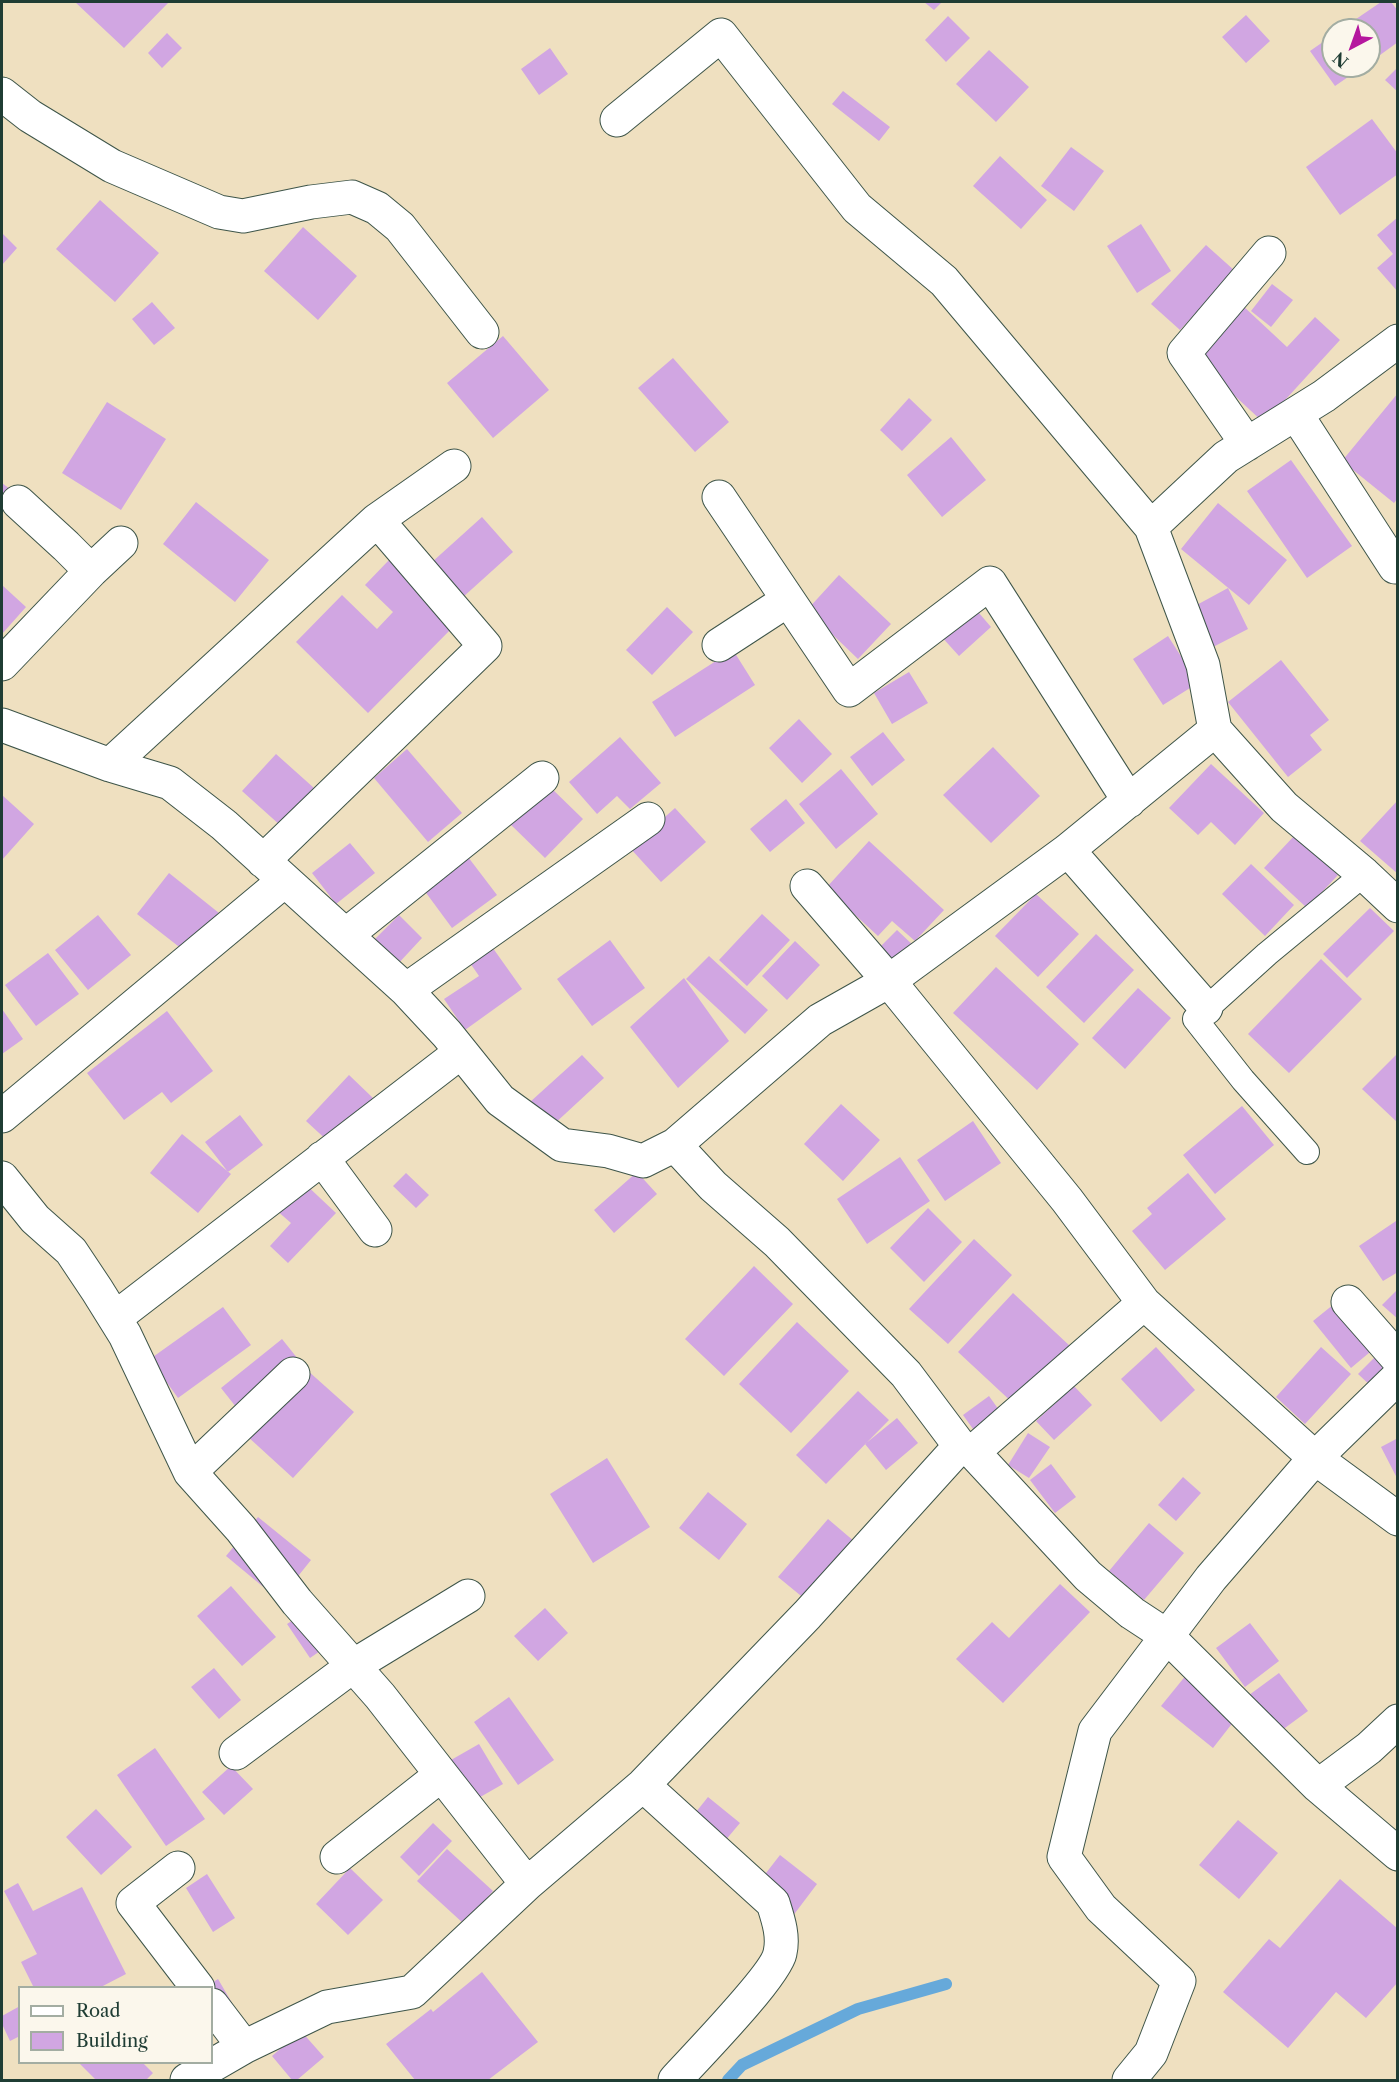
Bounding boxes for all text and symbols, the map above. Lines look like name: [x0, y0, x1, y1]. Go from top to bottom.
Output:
north arrow: [1321, 18, 1381, 78]
text: N: [1329, 48, 1352, 72]
legend: [18, 1986, 213, 2064]
text: Road: [76, 2000, 121, 2022]
text: Building: [76, 2030, 148, 2052]

